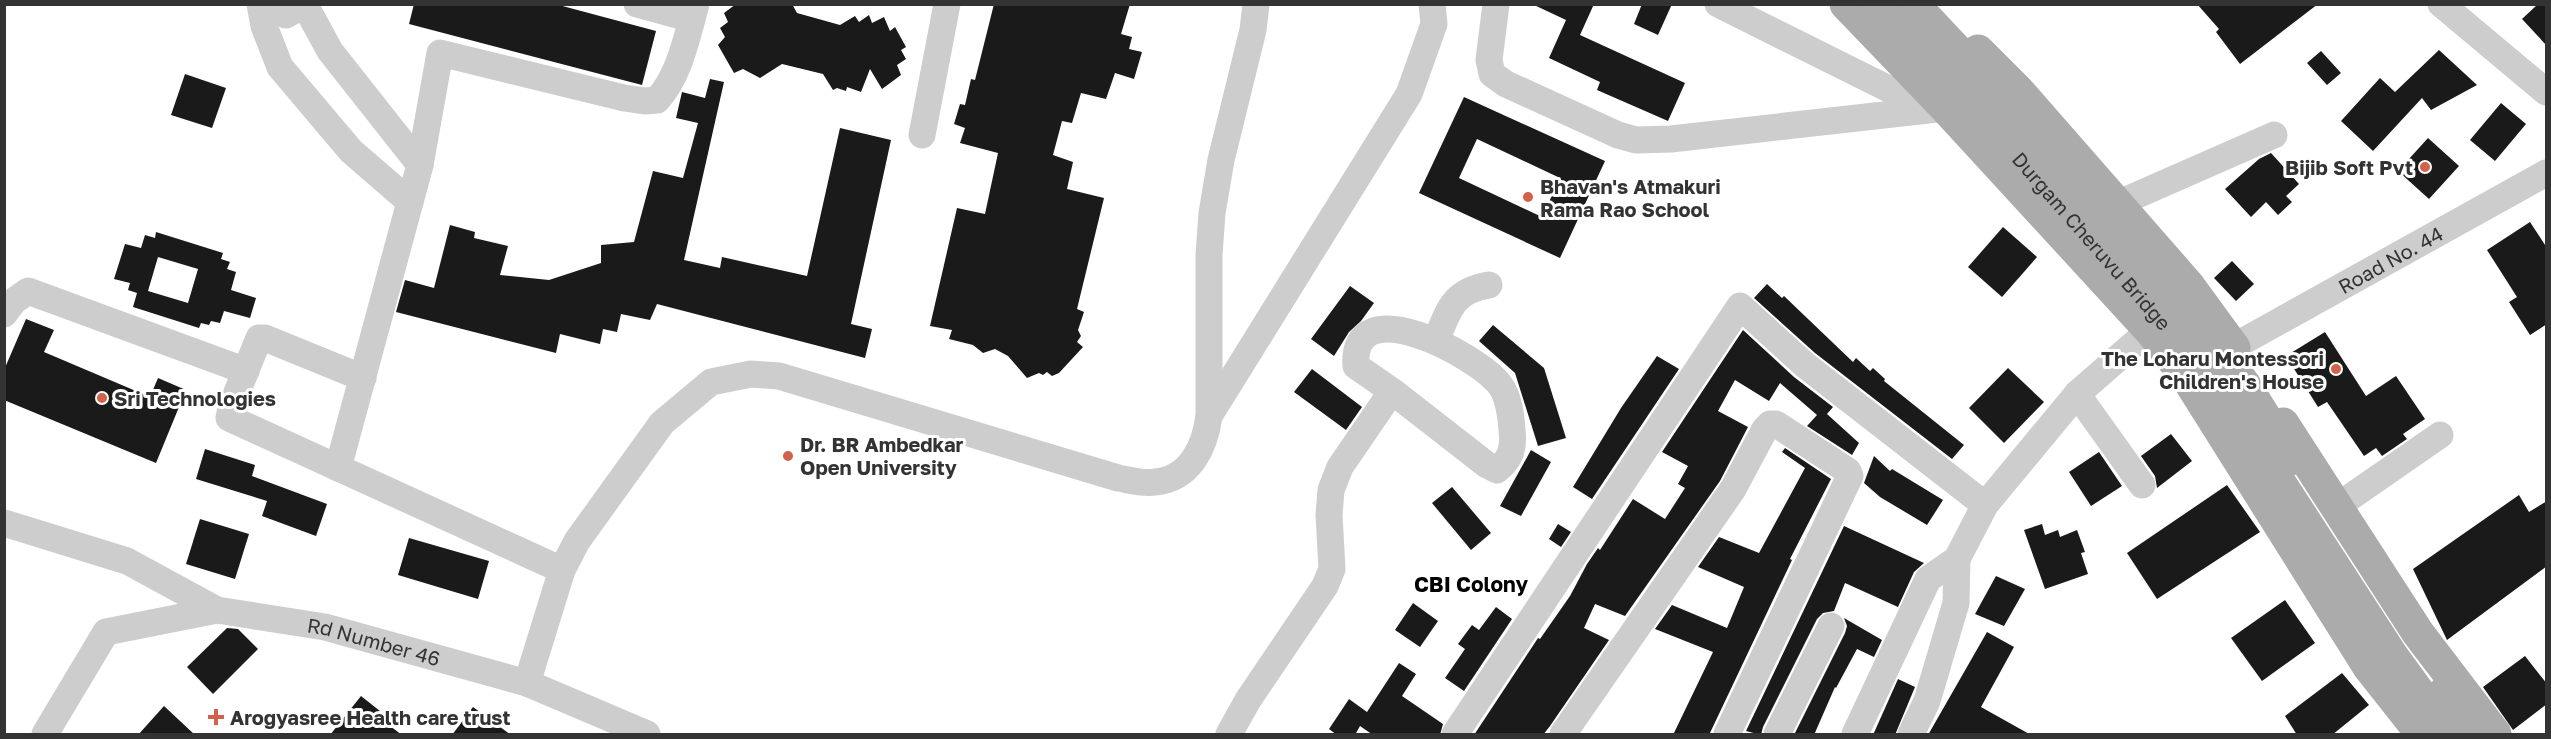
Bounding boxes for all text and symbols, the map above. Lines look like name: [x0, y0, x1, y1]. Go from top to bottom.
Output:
street label: Durgam Cheruvu Bridge: [2008, 147, 2177, 335]
place label: Bijib Soft Pvt: [2285, 155, 2413, 179]
marker: Bijib Soft Pvt: [2418, 160, 2432, 174]
place label: Bhavan's Atmakuri Rama Rao School: [1540, 174, 1721, 221]
marker: Bhavan's Atmakuri Rama Rao School: [1521, 190, 1535, 204]
street label: Road No. 44: [2334, 221, 2447, 298]
place label: The Loharu Montessori Children's House: [2101, 346, 2324, 393]
marker: The Loharu Montessori Children's House: [2329, 362, 2343, 376]
place label: Sri Technologies: [114, 386, 276, 410]
marker: Sri Technologies: [95, 391, 109, 405]
place label: Dr. BR Ambedkar Open University: [800, 432, 964, 479]
marker: Dr. BR Ambedkar Open University: [781, 449, 795, 463]
district label: CBI Colony: [1414, 571, 1528, 597]
street label: Rd Number 46: [306, 612, 443, 670]
place label: Arogyasree Health care trust: [230, 705, 510, 729]
marker: Arogyasree Health care trust: [207, 708, 225, 726]

